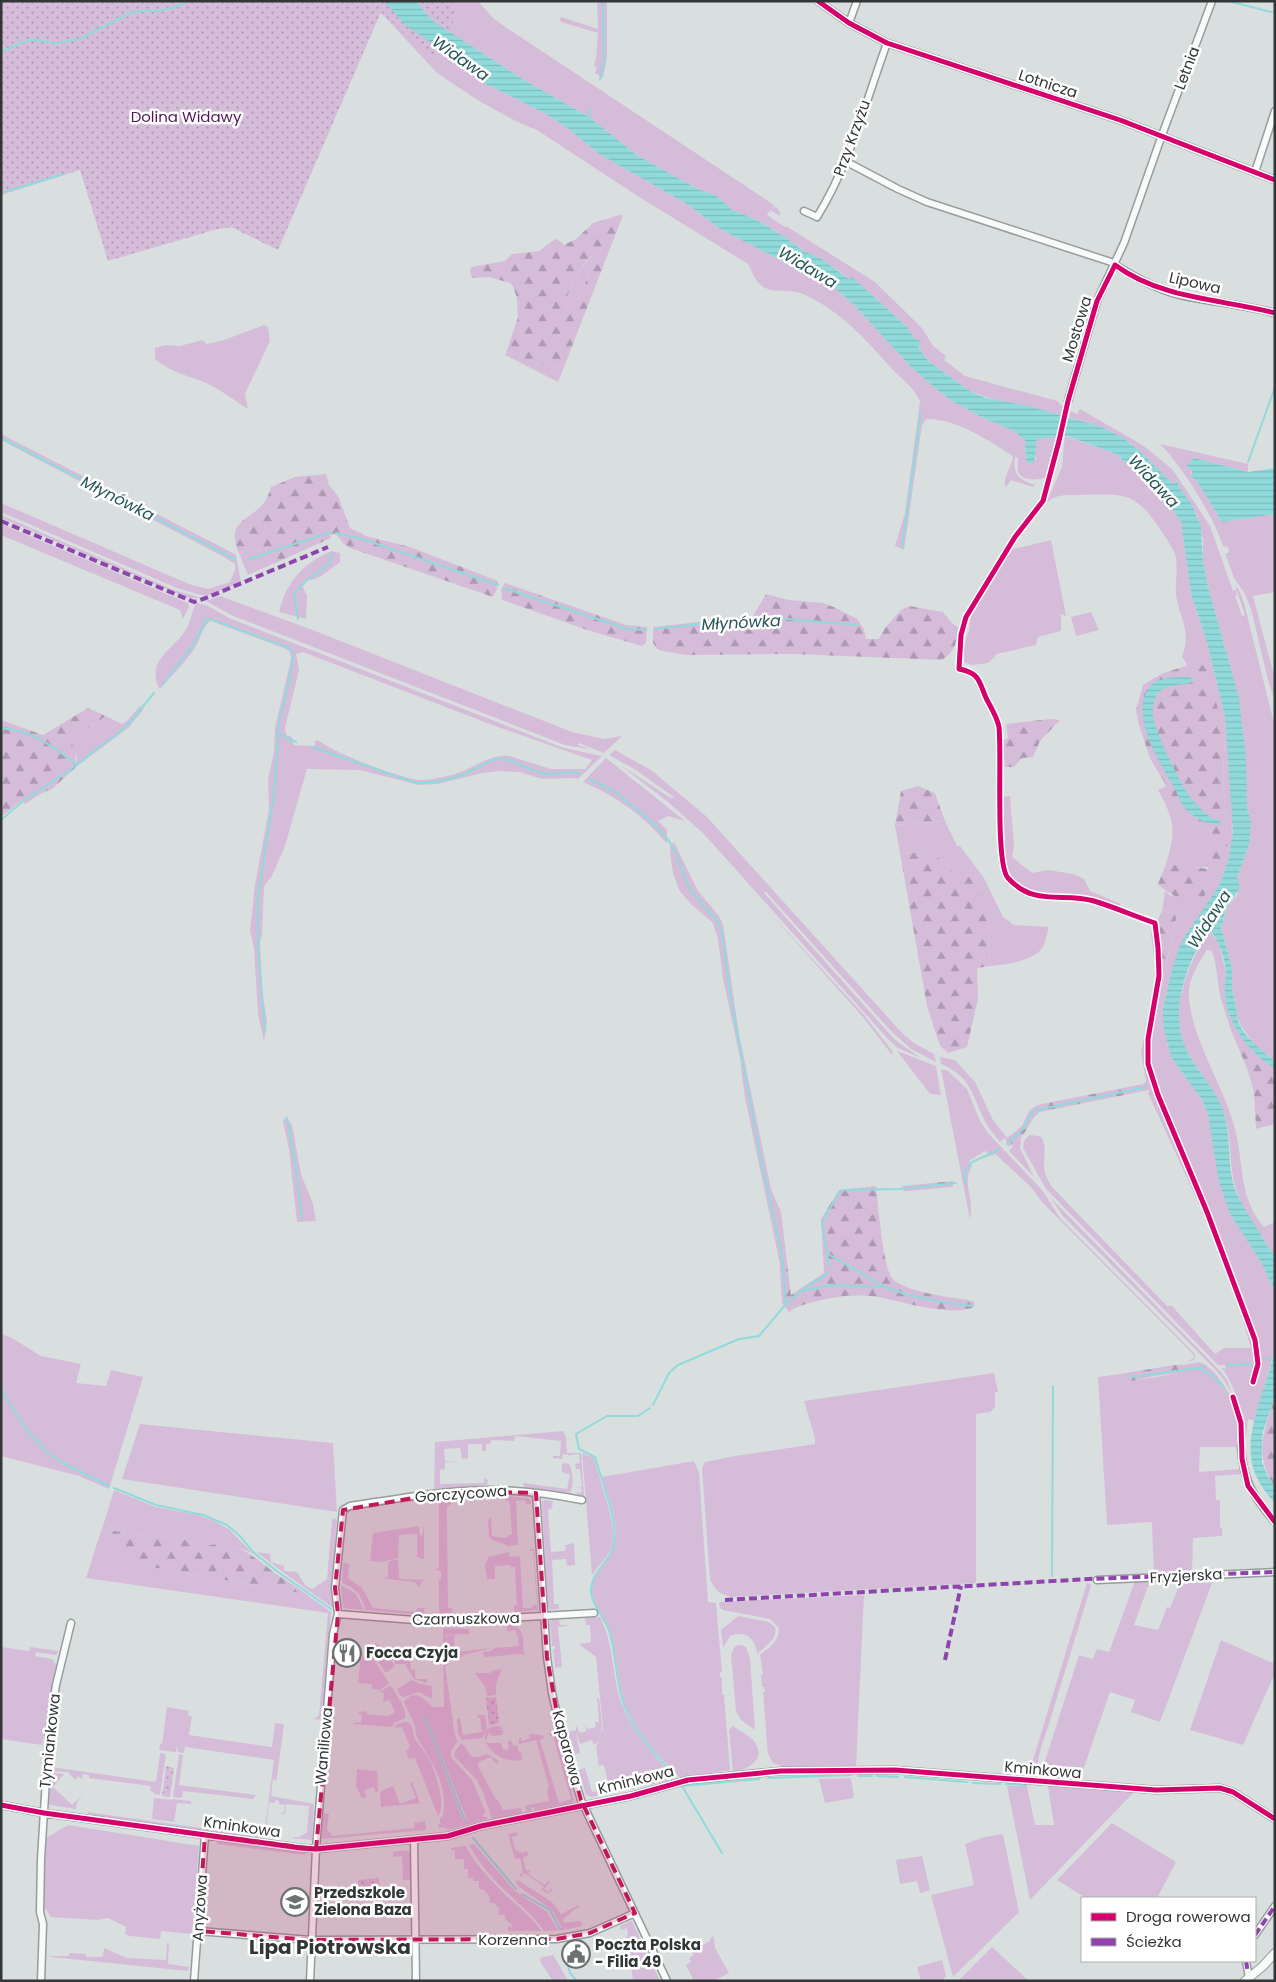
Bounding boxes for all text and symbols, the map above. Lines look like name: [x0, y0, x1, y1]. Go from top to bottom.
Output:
water label: Widawa: [427, 30, 494, 87]
street label: Letnia: [1169, 43, 1204, 92]
street label: Lotnicza: [1016, 64, 1080, 103]
street label: Przy Krzyżu: [828, 97, 875, 179]
park label: Dolina Widawy: [131, 106, 242, 127]
water label: Widawa: [774, 241, 842, 294]
street label: Lipowa: [1167, 266, 1223, 299]
street label: Mostowa: [1057, 293, 1096, 364]
water label: Widawa: [1123, 450, 1184, 513]
water label: Młynówka: [77, 470, 159, 527]
water label: Młynówka: [701, 609, 781, 636]
water label: Widawa: [1182, 886, 1237, 953]
street label: Gorczycowa: [414, 1480, 508, 1507]
street label: Fryzjerska: [1149, 1563, 1223, 1588]
street label: Czarnuszkowa: [412, 1607, 520, 1630]
restaurant icon: Focca Czyja: [332, 1638, 362, 1668]
place label: Focca Czyja: [366, 1642, 458, 1663]
street label: Tymiankowa: [34, 1693, 65, 1789]
street label: Waniliowa: [310, 1706, 337, 1785]
street label: Kaparowa: [547, 1708, 588, 1788]
street label: Kminkowa: [1004, 1756, 1083, 1783]
street label: Kminkowa: [596, 1760, 676, 1799]
street label: Kminkowa: [202, 1811, 282, 1842]
street label: Anyżowa: [187, 1874, 212, 1942]
place label: Przedszkole Zielona Baza: [314, 1882, 412, 1920]
school or university icon: Przedszkole Zielona Baza: [280, 1887, 310, 1917]
legend: [1081, 1897, 1256, 1962]
text: Droga rowerowa: [1126, 1906, 1251, 1927]
street label: Korzenna: [478, 1929, 548, 1950]
text: Ścieżka: [1126, 1931, 1182, 1952]
district label: Lipa Piotrowska: [249, 1933, 411, 1961]
place label: Poczta Polska - Filia 49: [595, 1934, 701, 1972]
public building icon: Poczta Polska - Filia 49: [561, 1939, 591, 1969]

